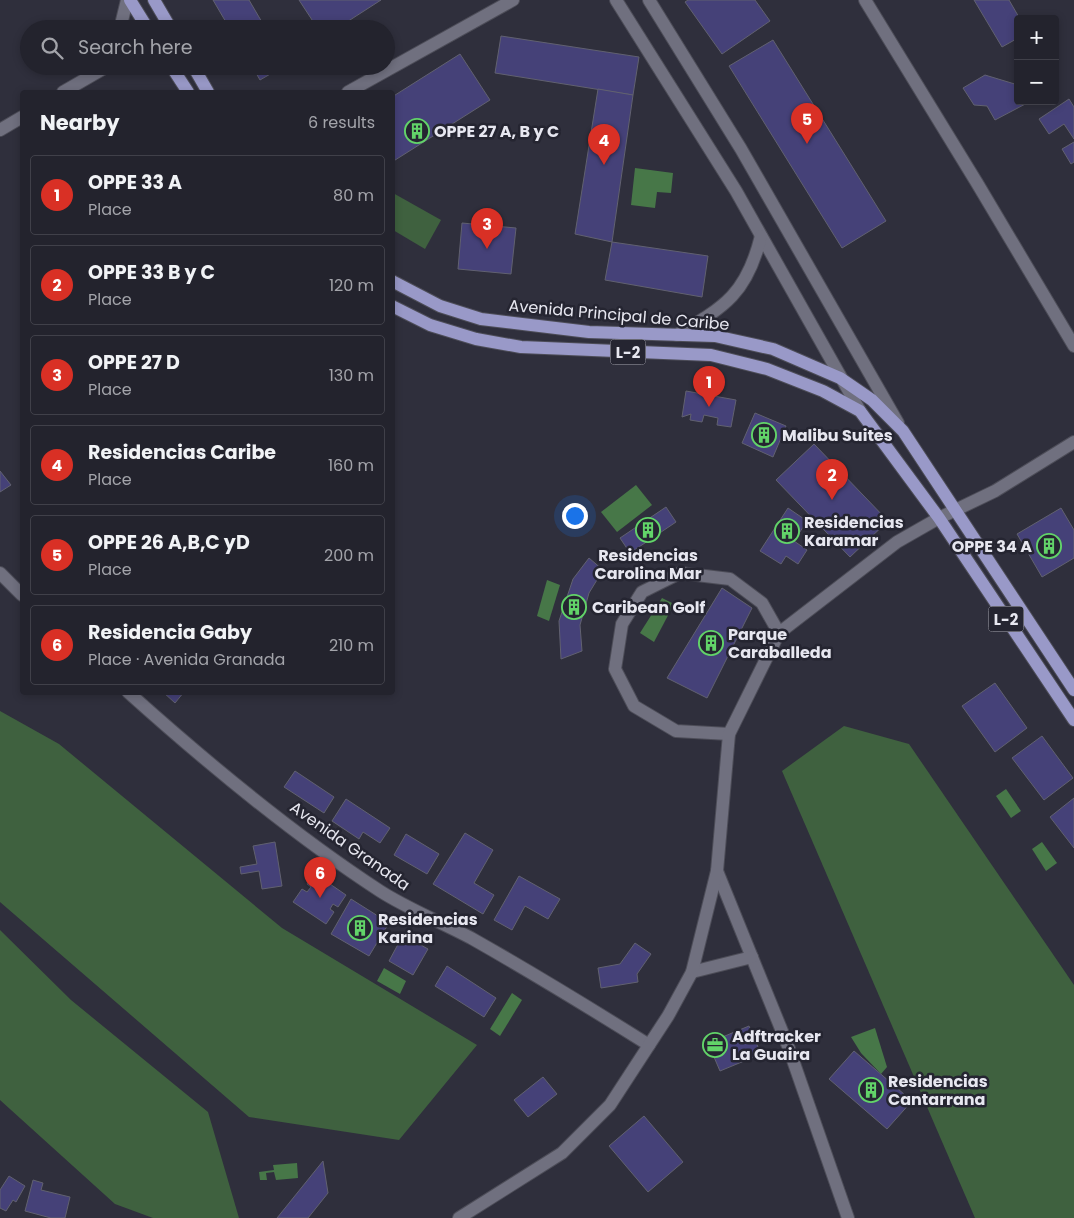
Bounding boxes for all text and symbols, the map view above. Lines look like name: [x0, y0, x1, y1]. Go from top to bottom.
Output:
map controls: [1014, 15, 1059, 105]
button: +: [1014, 15, 1059, 60]
search box: [20, 20, 395, 75]
icon: search: [38, 34, 66, 62]
text: Search here: [78, 34, 192, 61]
button: −: [1014, 60, 1059, 105]
pin: 5: [791, 103, 823, 144]
text: Nearby: [40, 108, 120, 137]
text: 6 results: [308, 111, 375, 134]
building icon: OPPE 27 A, B y C: [404, 118, 430, 144]
place label: OPPE 27 A, B y C: [434, 120, 559, 143]
pin: 4: [588, 124, 620, 165]
text: OPPE 33 A: [88, 169, 182, 196]
text: 1: [54, 184, 60, 207]
text: 80 m: [333, 184, 374, 207]
text: Place: [88, 198, 132, 221]
pin: 3: [471, 208, 503, 249]
text: OPPE 33 B y C: [88, 259, 215, 286]
text: 2: [52, 274, 62, 297]
text: 120 m: [329, 274, 374, 297]
text: Place: [88, 288, 132, 311]
street label: Avenida Principal de Caribe: [508, 294, 730, 336]
road number: L-2: [610, 340, 646, 364]
text: OPPE 27 D: [88, 349, 180, 376]
text: 3: [52, 364, 62, 387]
text: 130 m: [329, 364, 374, 387]
pin: 1: [693, 366, 725, 407]
text: Place: [88, 378, 132, 401]
building icon: Malibu Suites: [751, 422, 777, 448]
place label: Malibu Suites: [782, 424, 893, 447]
text: Residencias Caribe: [88, 439, 276, 466]
text: 4: [52, 454, 62, 477]
text: 160 m: [328, 454, 374, 477]
pin: 2: [816, 459, 848, 500]
text: Place: [88, 468, 132, 491]
your location: [562, 503, 588, 529]
place label: Residencias Karamar: [804, 511, 904, 552]
building icon: Residencias Carolina Mar: [635, 517, 661, 543]
building icon: Residencias Karamar: [774, 518, 800, 544]
text: OPPE 26 A,B,C yD: [88, 529, 250, 556]
building icon: OPPE 34 A: [1036, 533, 1062, 559]
place label: OPPE 34 A: [952, 535, 1032, 558]
text: 5: [52, 544, 62, 567]
text: 200 m: [324, 544, 374, 567]
place label: Residencias Carolina Mar: [595, 544, 702, 585]
text: Place: [88, 558, 132, 581]
building icon: Caribean Golf: [561, 594, 587, 620]
place label: Caribean Golf: [592, 596, 705, 619]
road number: L-2: [988, 606, 1024, 632]
text: Residencia Gaby: [88, 619, 252, 646]
place label: Parque Caraballeda: [728, 623, 832, 664]
building icon: Parque Caraballeda: [698, 630, 724, 656]
text: 6: [52, 634, 62, 657]
text: 210 m: [329, 634, 374, 657]
text: Place · Avenida Granada: [88, 648, 285, 671]
street label: Avenida Granada: [285, 796, 415, 896]
pin: 6: [304, 857, 336, 898]
place label: Residencias Karina: [378, 908, 478, 949]
building icon: Residencias Karina: [347, 915, 373, 941]
place label: Adftracker La Guaira: [732, 1025, 821, 1066]
office icon: Adftracker La Guaira: [702, 1032, 728, 1058]
place label: Residencias Cantarrana: [888, 1070, 988, 1111]
building icon: Residencias Cantarrana: [858, 1077, 884, 1103]

